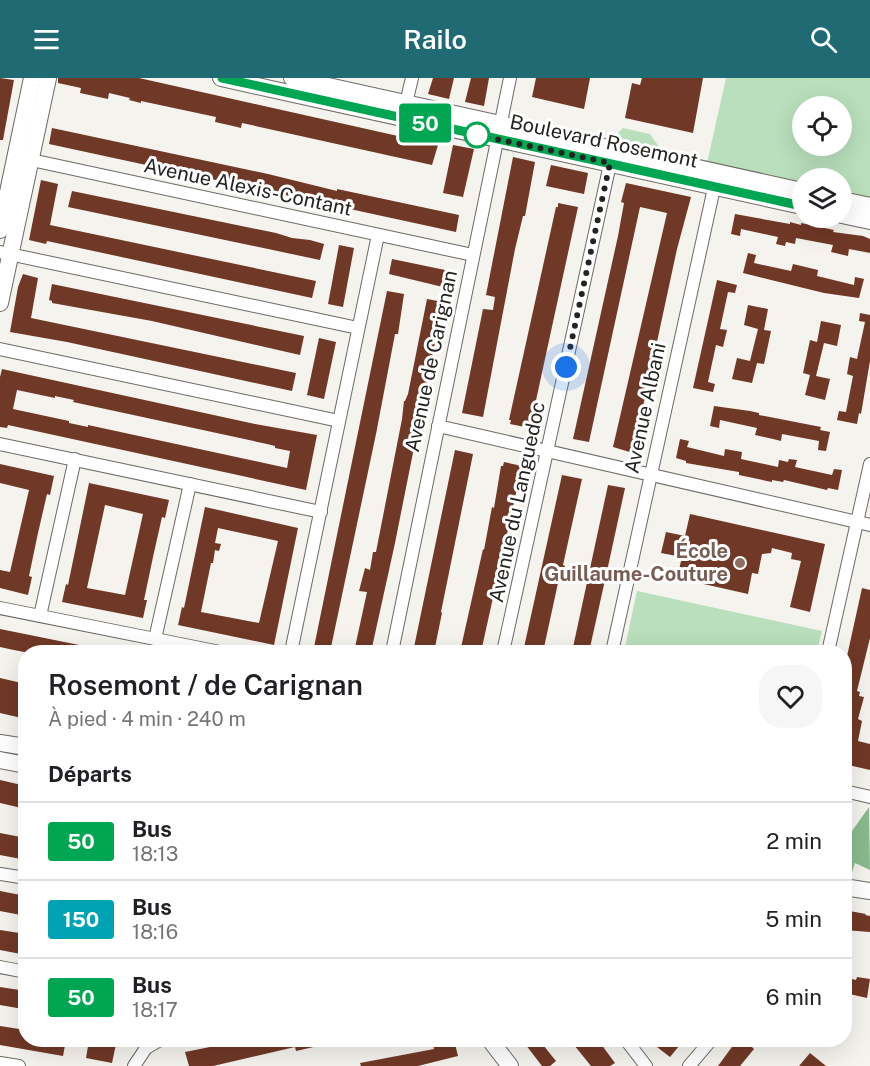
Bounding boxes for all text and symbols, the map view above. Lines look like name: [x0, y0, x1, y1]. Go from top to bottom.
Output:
icon: menu: [30, 23, 63, 56]
text: Railo: [403, 23, 467, 55]
icon: search: [807, 23, 840, 56]
map controls: [792, 96, 852, 228]
button: locate: [792, 96, 852, 156]
line badge: 50: [398, 104, 452, 142]
street label: Boulevard Rosemont: [508, 109, 700, 173]
text: 50: [411, 111, 439, 136]
unlabelled marker: [464, 122, 490, 148]
street label: Avenue Alexis-Contant: [142, 153, 354, 221]
button: layers: [792, 168, 852, 228]
street label: Avenue de Carignan: [400, 268, 462, 454]
street label: Avenue Albani: [619, 340, 671, 476]
your location: [551, 352, 581, 382]
street label: Avenue du Languedoc: [484, 399, 550, 605]
place label: École Guillaume-Couture: [544, 538, 728, 586]
marker: École Guillaume-Couture: [733, 556, 747, 570]
button: heart: [759, 665, 822, 728]
text: Rosemont / de Carignan: [48, 668, 363, 701]
text: À pied · 4 min · 240 m: [48, 707, 246, 731]
text: Départs: [48, 761, 132, 787]
text: Bus: [132, 816, 172, 842]
text: 2 min: [766, 828, 822, 854]
text: 50: [67, 829, 95, 854]
text: 18:13: [132, 842, 178, 866]
text: Bus: [132, 894, 172, 920]
text: 5 min: [765, 906, 822, 932]
text: 150: [63, 907, 99, 932]
text: 18:16: [132, 920, 178, 944]
text: Bus: [132, 972, 172, 998]
text: 6 min: [766, 984, 822, 1010]
text: 50: [67, 985, 95, 1010]
text: 18:17: [132, 998, 178, 1022]

